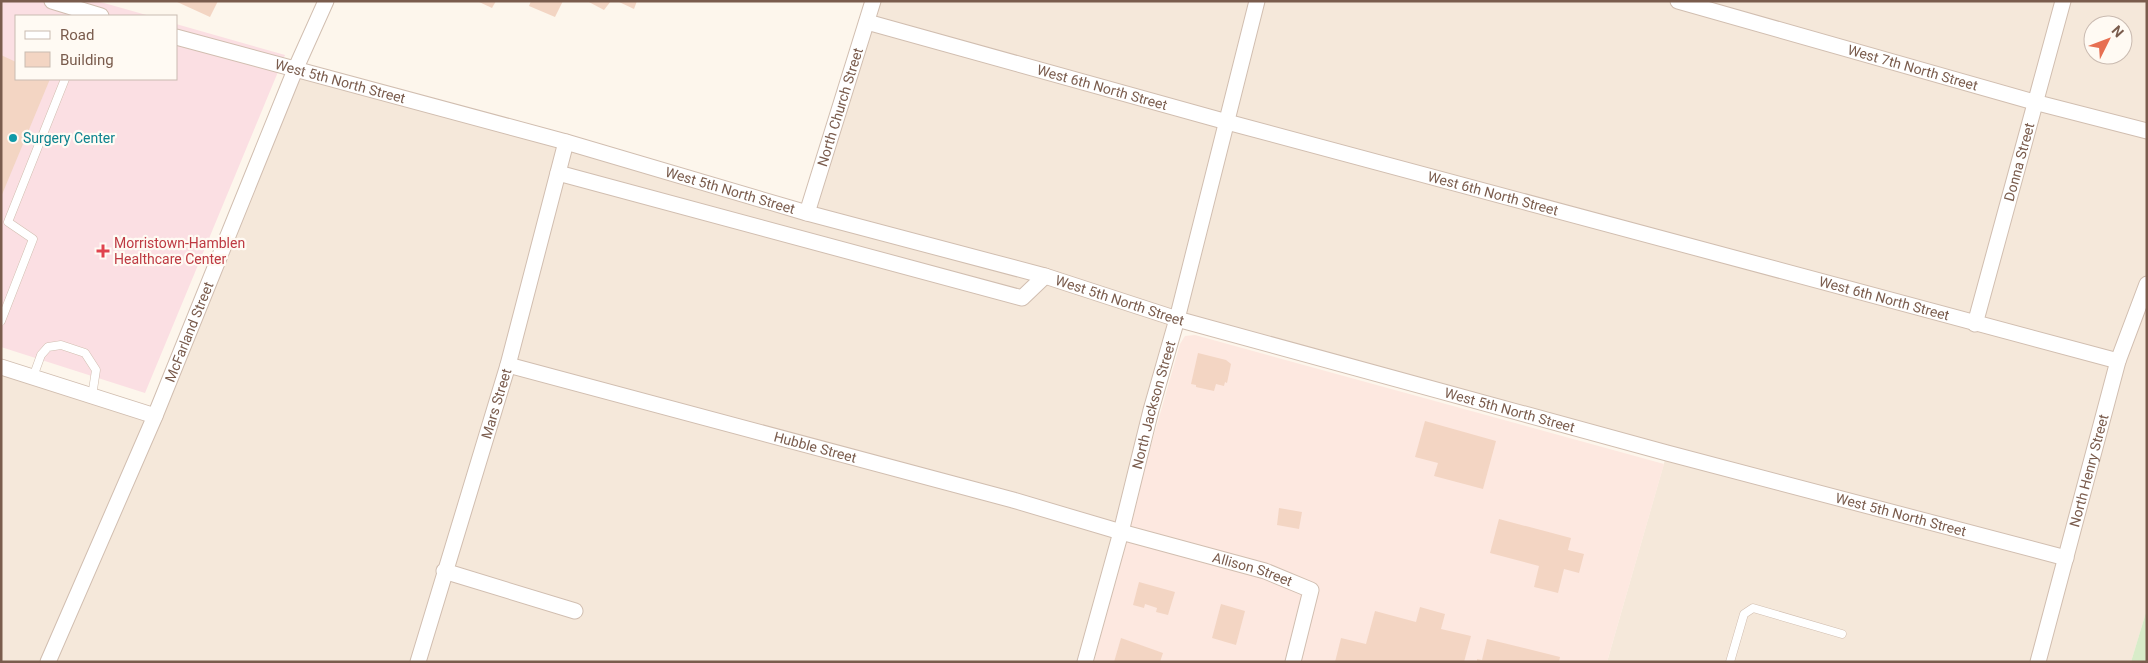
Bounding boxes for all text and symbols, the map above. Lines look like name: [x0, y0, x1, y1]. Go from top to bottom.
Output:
legend: [15, 15, 178, 80]
north arrow: [2083, 15, 2133, 65]
text: N: [2108, 22, 2127, 40]
text: Road: [60, 26, 94, 44]
street label: West 7th North Street: [1846, 42, 1980, 94]
street label: North Church Street: [814, 45, 866, 168]
text: Building: [60, 51, 114, 69]
street label: West 5th North Street: [273, 56, 408, 107]
street label: West 6th North Street: [1035, 62, 1169, 113]
street label: Donna Street: [2001, 120, 2038, 203]
place label: Surgery Center: [23, 130, 115, 146]
marker: Surgery Center: [7, 132, 19, 144]
street label: West 5th North Street: [663, 164, 797, 217]
street label: West 6th North Street: [1426, 168, 1560, 219]
place label: Morristown-Hamblen Healthcare Center: [114, 235, 245, 267]
marker: Morristown-Hamblen Healthcare Center: [96, 244, 110, 258]
street label: West 5th North Street: [1053, 272, 1186, 329]
street label: West 6th North Street: [1817, 273, 1952, 324]
street label: McFarland Street: [162, 279, 217, 384]
street label: North Jackson Street: [1129, 339, 1178, 471]
street label: Mars Street: [478, 366, 515, 441]
street label: West 5th North Street: [1443, 385, 1577, 436]
street label: North Henry Street: [2066, 412, 2112, 529]
street label: Hubble Street: [772, 428, 859, 466]
street label: West 5th North Street: [1834, 490, 1968, 540]
street label: Allison Street: [1211, 549, 1295, 590]

